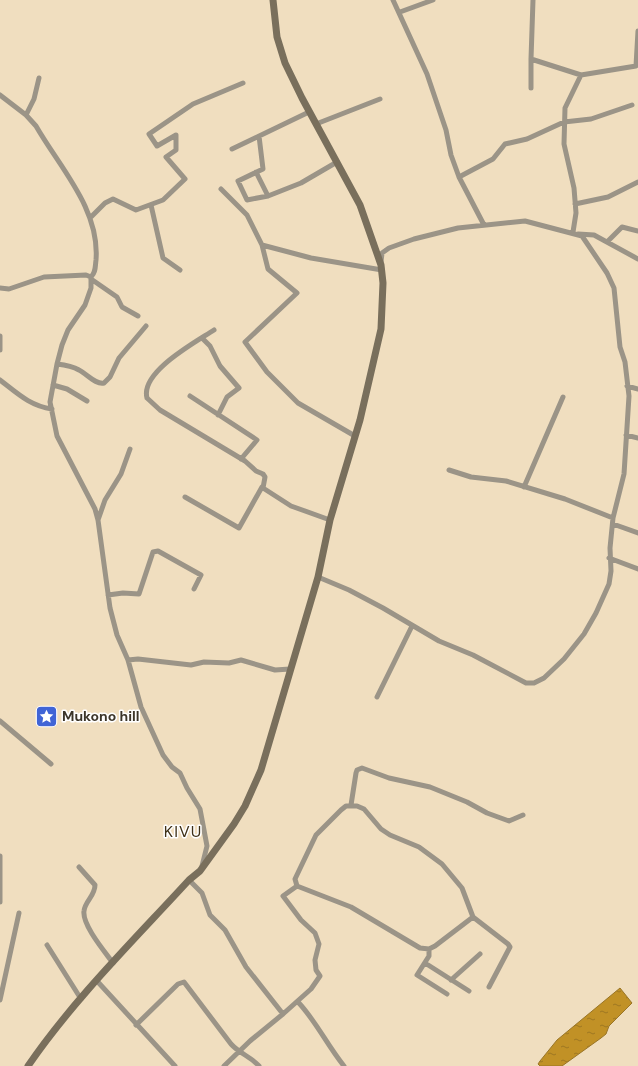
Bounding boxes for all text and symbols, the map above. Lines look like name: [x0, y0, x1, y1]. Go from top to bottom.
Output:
place icon: Mukono hill: [33, 703, 59, 729]
place label: Mukono hill: [62, 707, 140, 725]
district label: KIVU: [164, 821, 202, 842]

